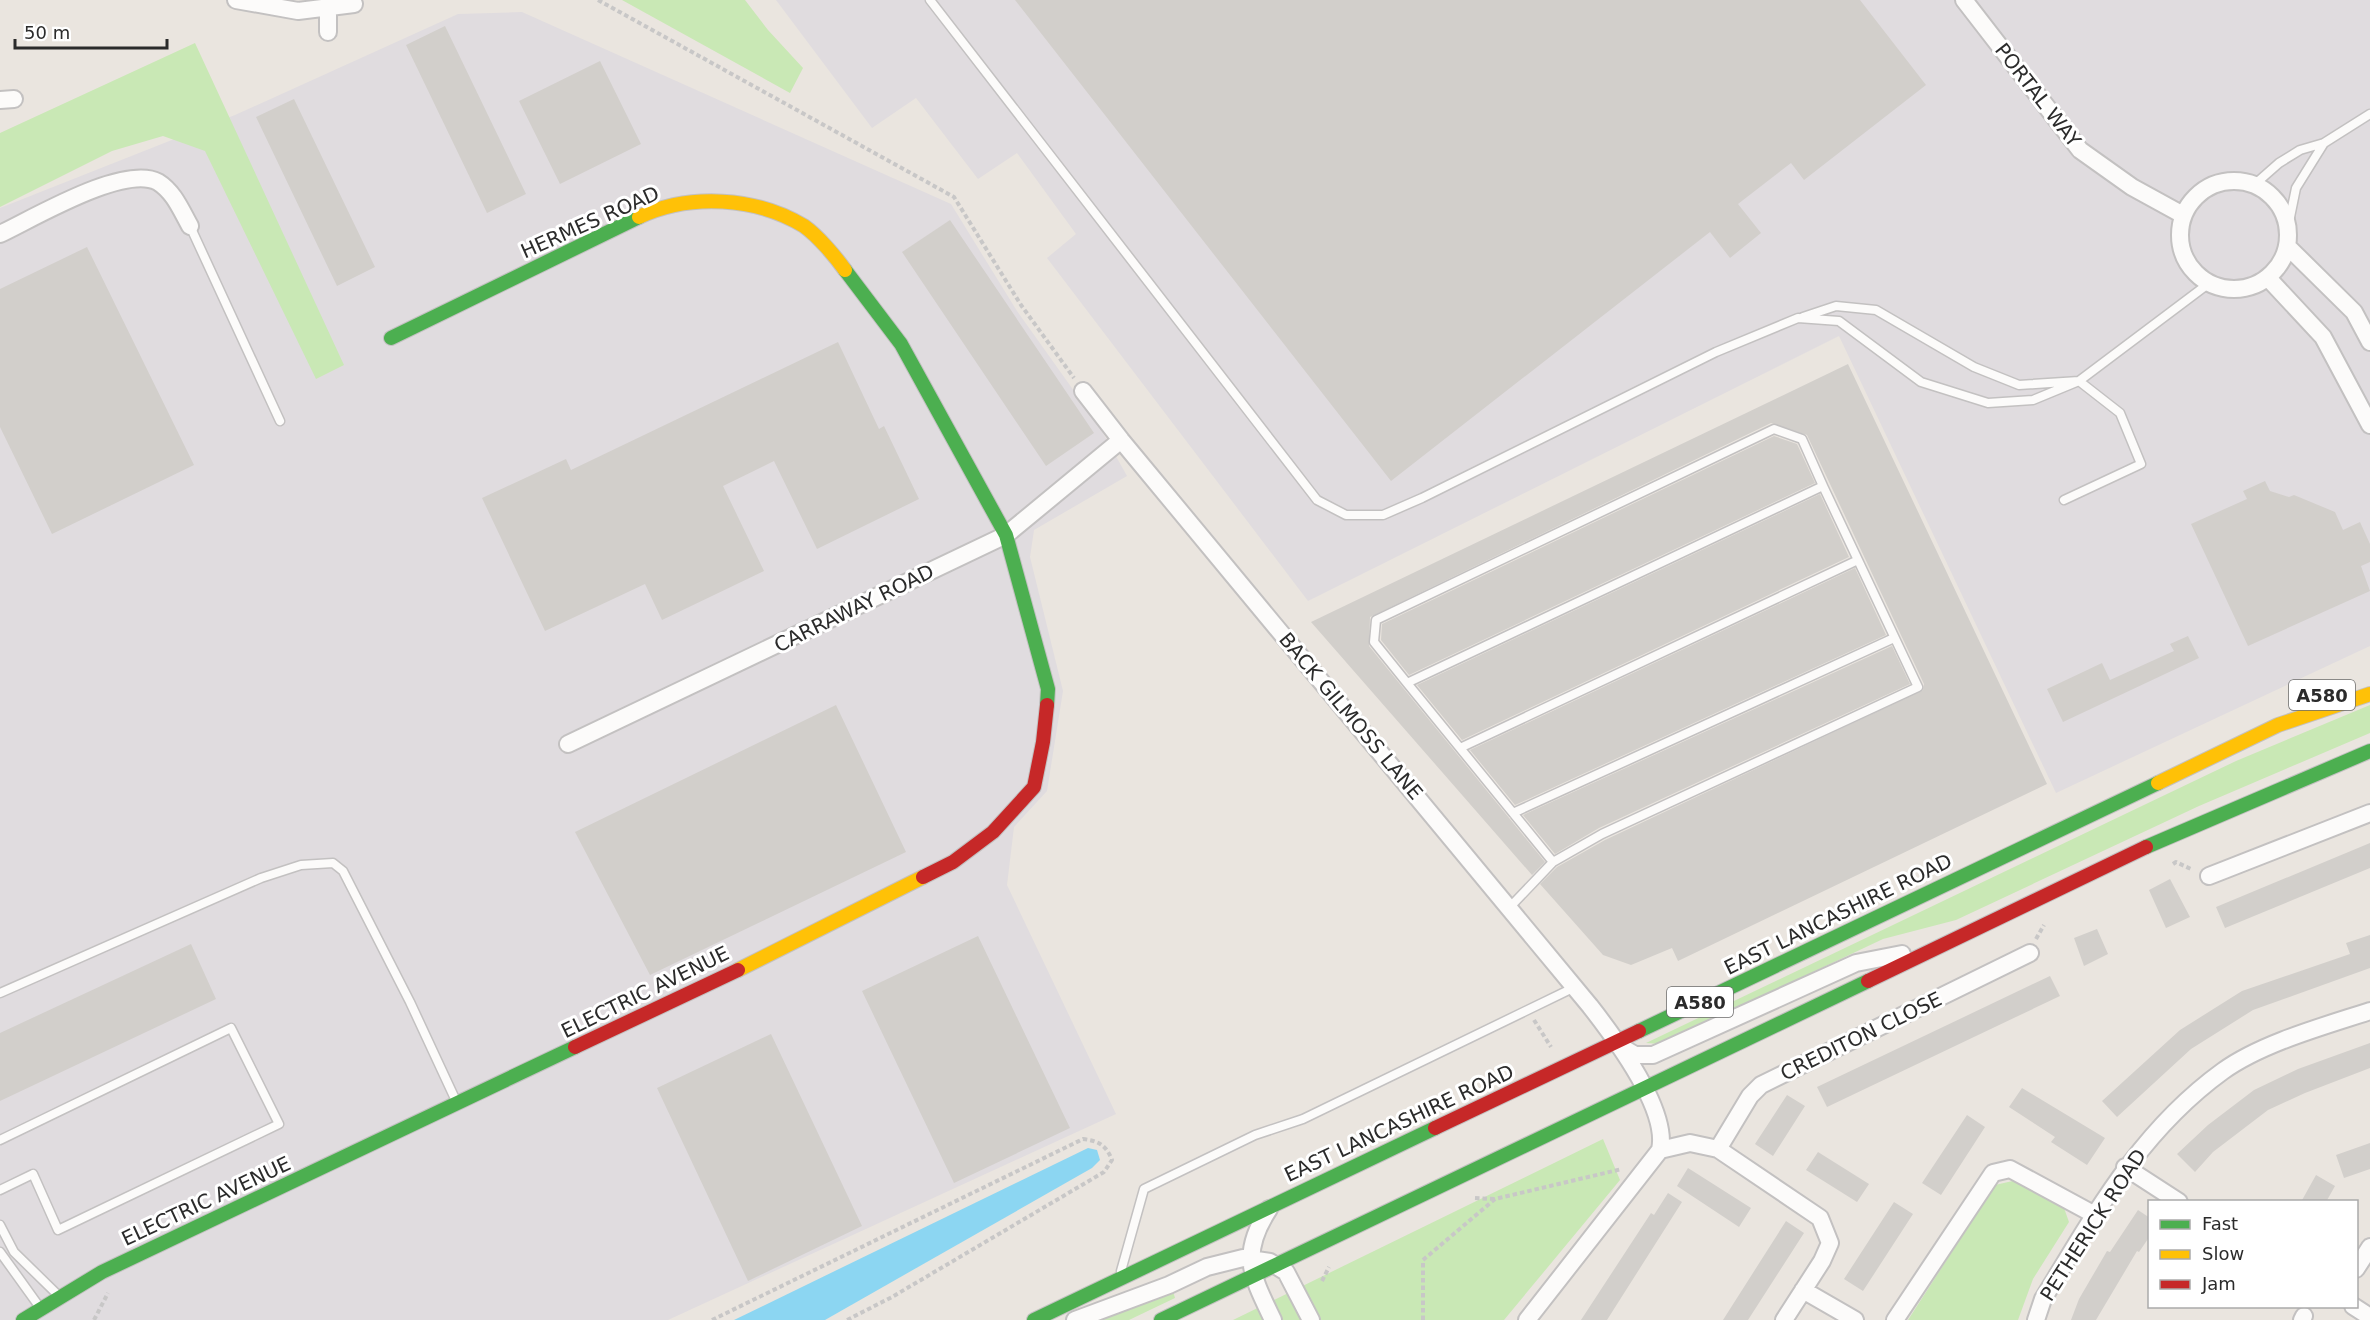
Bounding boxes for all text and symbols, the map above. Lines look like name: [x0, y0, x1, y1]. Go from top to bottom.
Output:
scale bar: [15, 12, 166, 50]
text: 50 m: [24, 22, 70, 43]
street label: PORTAL WAY: [1990, 38, 2086, 152]
street label: HERMES ROAD: [517, 181, 663, 263]
street label: CARRAWAY ROAD: [770, 559, 938, 657]
street label: BACK GILMOSS LANE: [1274, 628, 1428, 804]
road number: A580: [2289, 680, 2355, 710]
street label: EAST LANCASHIRE ROAD: [1720, 848, 1956, 980]
street label: ELECTRIC AVENUE: [557, 941, 733, 1043]
road number: A580: [1667, 987, 1733, 1017]
street label: CREDITON CLOSE: [1776, 987, 1946, 1085]
street label: EAST LANCASHIRE ROAD: [1280, 1059, 1518, 1187]
street label: PETHERICK ROAD: [2035, 1145, 2151, 1305]
street label: ELECTRIC AVENUE: [118, 1151, 294, 1251]
legend: [2148, 1200, 2358, 1308]
text: Fast: [2202, 1213, 2238, 1234]
text: Slow: [2202, 1243, 2244, 1264]
text: Jam: [2201, 1273, 2236, 1294]

